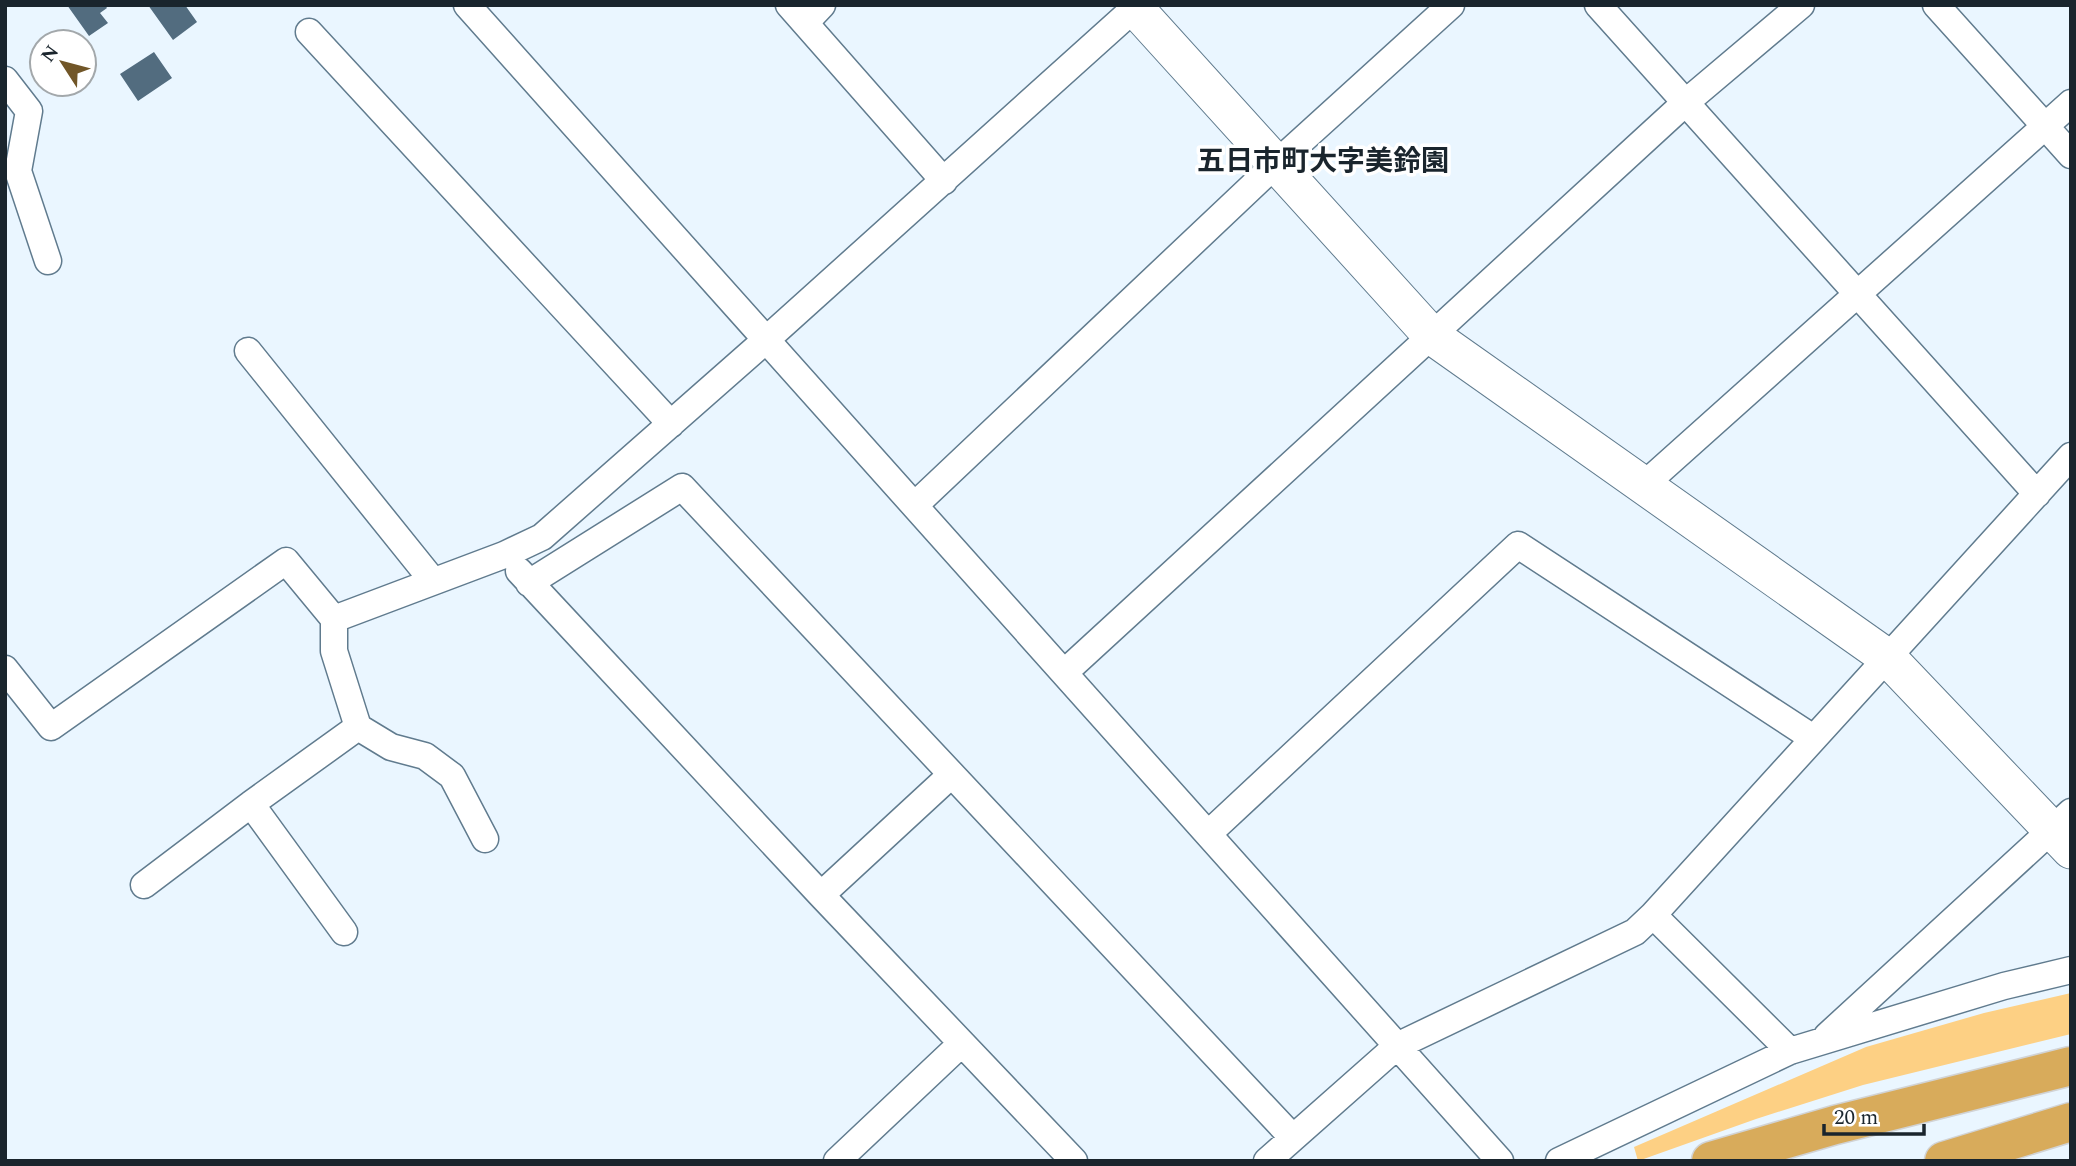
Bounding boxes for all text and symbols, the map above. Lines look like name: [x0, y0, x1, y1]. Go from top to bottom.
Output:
north arrow: [28, 28, 98, 98]
text: N: [34, 39, 67, 69]
district label: 五日市町大字美鈴園: [1197, 140, 1449, 183]
scale bar: [1824, 1092, 1924, 1136]
text: 20 m: [1834, 1102, 1878, 1134]

